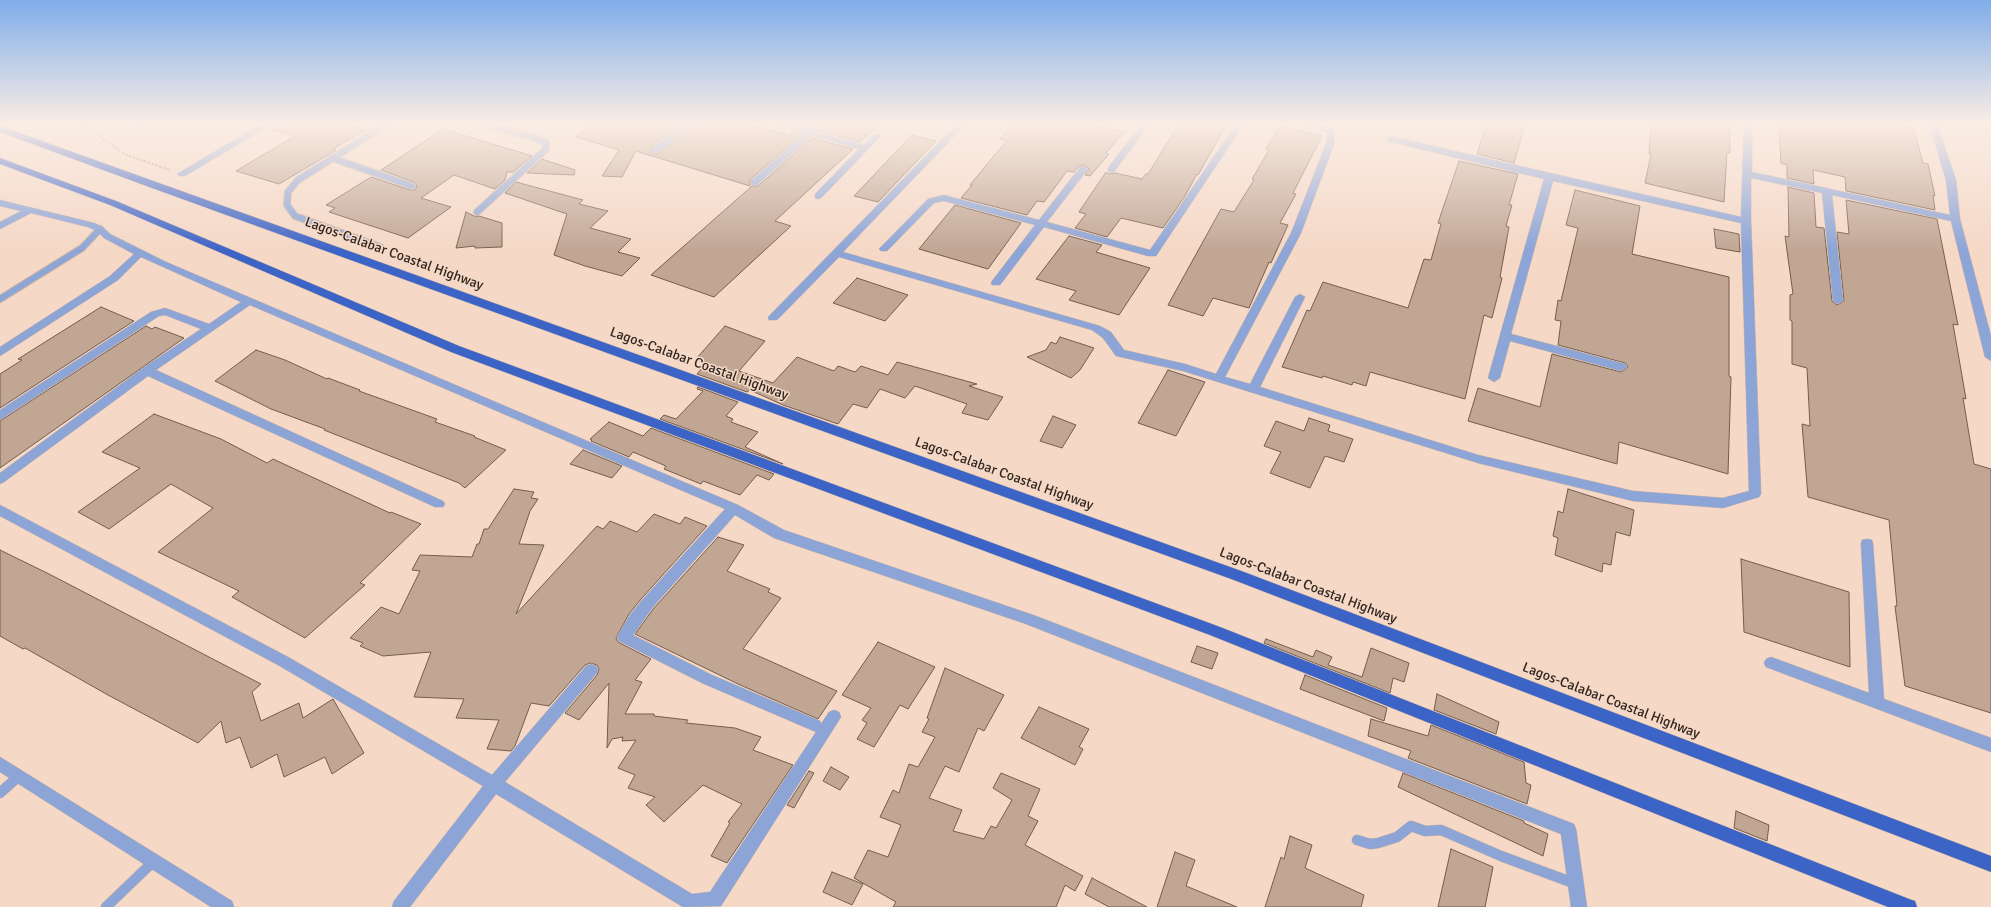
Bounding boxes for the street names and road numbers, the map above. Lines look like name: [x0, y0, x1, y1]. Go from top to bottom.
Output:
street label: Lagos-Calabar Coastal Highway: [302, 214, 486, 294]
street label: Lagos-Calabar Coastal Highway: [607, 324, 791, 404]
street label: Lagos-Calabar Coastal Highway: [912, 434, 1096, 514]
street label: Lagos-Calabar Coastal Highway: [1217, 544, 1399, 628]
street label: Lagos-Calabar Coastal Highway: [1520, 659, 1702, 743]

